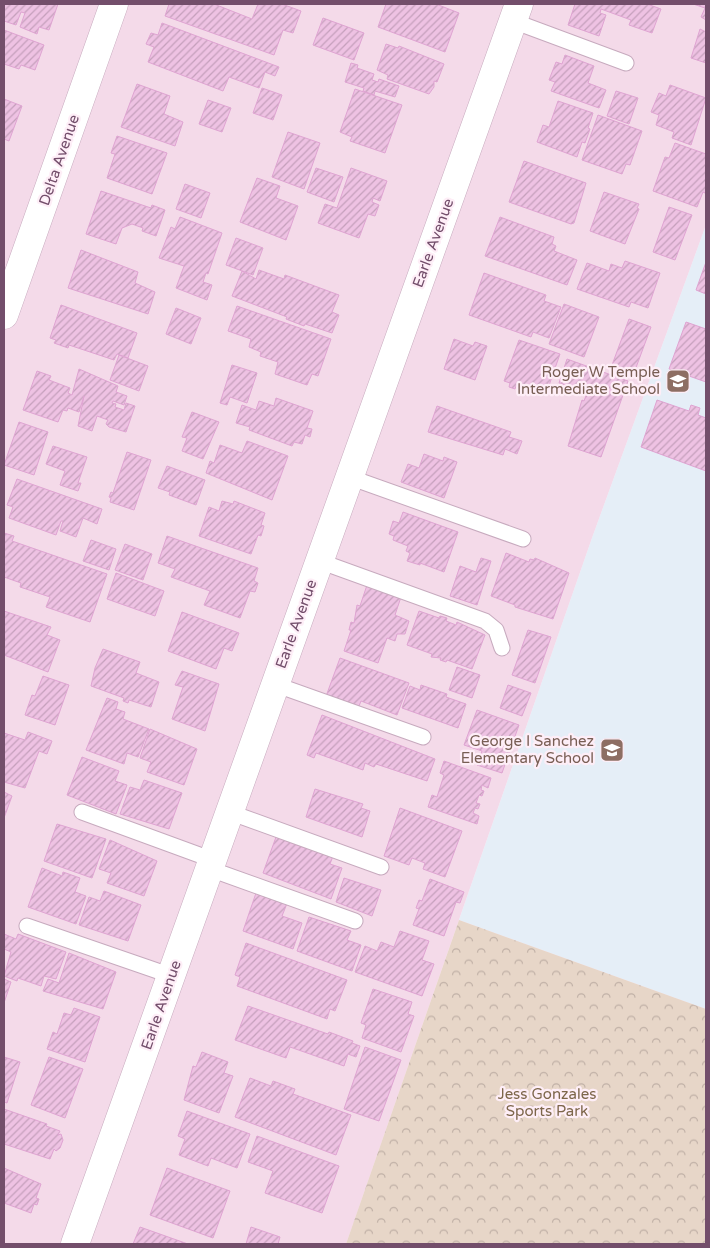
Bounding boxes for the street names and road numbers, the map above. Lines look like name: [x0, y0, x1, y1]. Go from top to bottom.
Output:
street label: Delta Avenue: [35, 112, 83, 208]
street label: Earle Avenue: [409, 196, 457, 290]
street label: Earle Avenue: [272, 577, 320, 671]
street label: Earle Avenue: [137, 958, 185, 1052]

